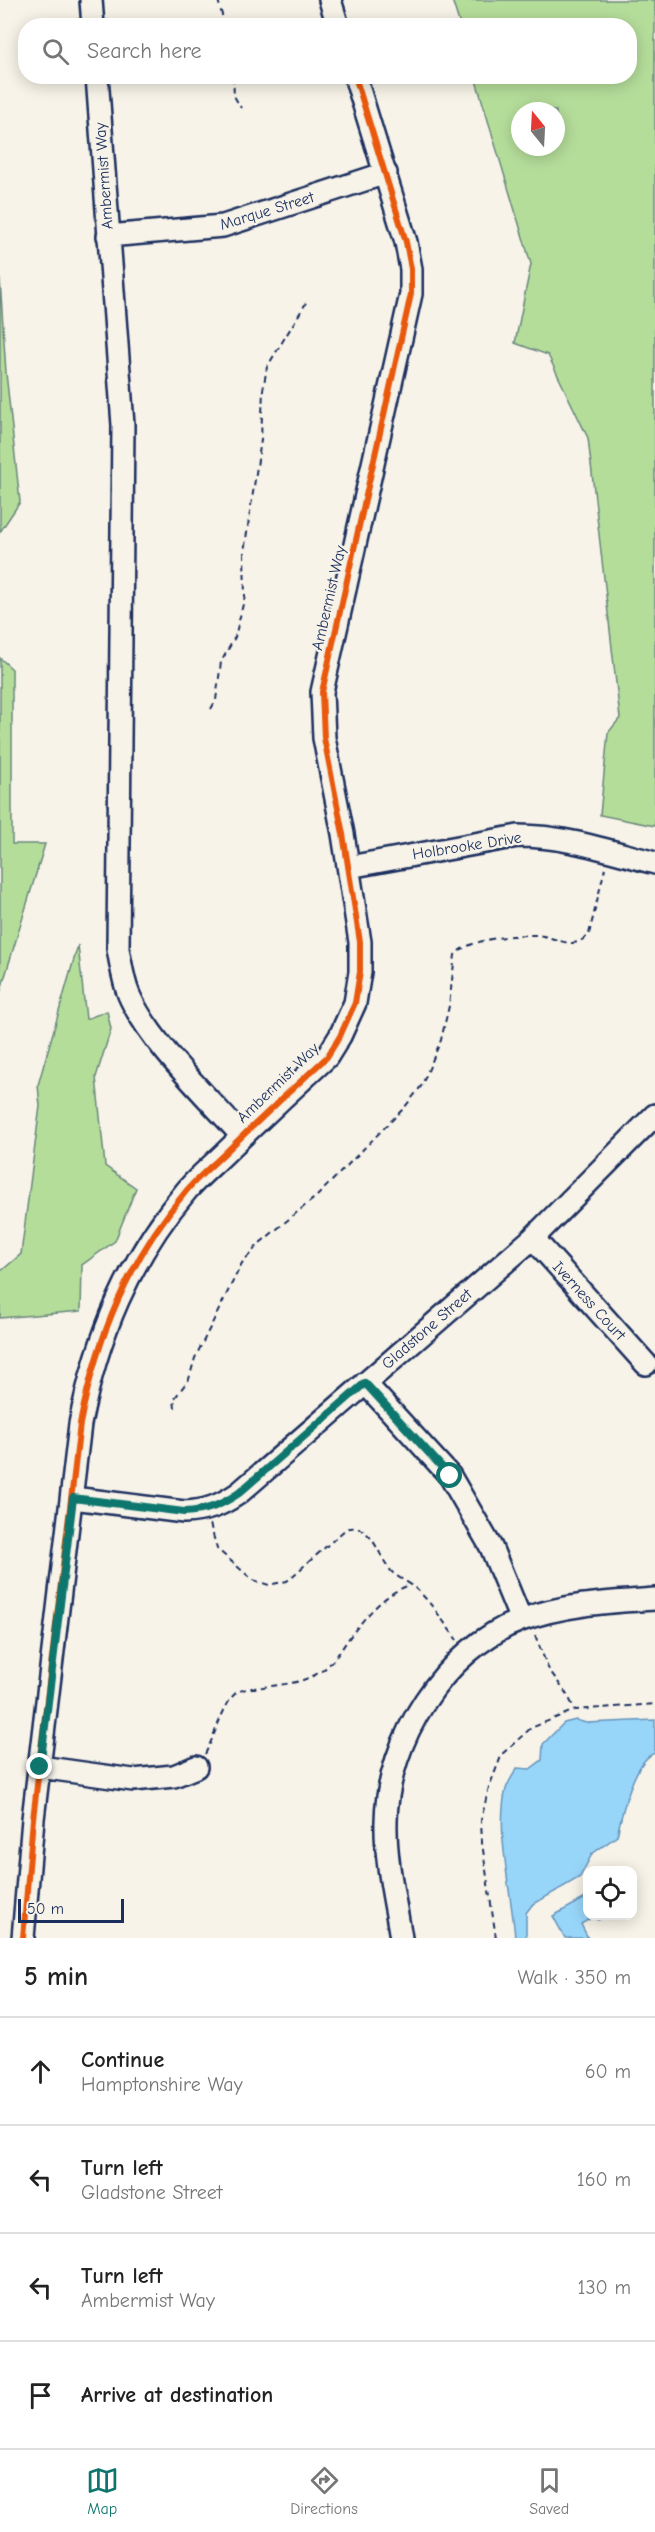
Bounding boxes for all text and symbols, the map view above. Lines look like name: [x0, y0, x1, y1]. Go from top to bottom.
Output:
search box: [18, 18, 637, 84]
icon: search: [39, 35, 72, 68]
text: Search here: [87, 38, 202, 64]
north arrow: [511, 102, 565, 156]
street label: Ambermist Way: [91, 121, 117, 230]
street label: Marque Street: [218, 188, 317, 234]
street label: Ambermist Way: [308, 543, 350, 652]
street label: Holbrooke Drive: [411, 828, 523, 864]
street label: Ambermist Way: [233, 1039, 323, 1127]
street label: Iverness Court: [549, 1258, 629, 1344]
street label: Gladstone Street: [378, 1285, 476, 1373]
route start: [436, 1462, 462, 1488]
route end: [26, 1753, 52, 1779]
map controls: [583, 1866, 637, 1920]
button: locate: [583, 1866, 637, 1920]
scale bar: [18, 1896, 124, 1924]
text: 50 m: [27, 1900, 64, 1918]
text: 5 min: [24, 1962, 88, 1992]
text: Walk · 350 m: [517, 1966, 631, 1989]
text: Continue: [81, 2047, 164, 2073]
icon: ahead: [24, 2055, 57, 2088]
text: 60 m: [585, 2060, 631, 2083]
text: Hamptonshire Way: [81, 2073, 243, 2096]
text: Turn left: [81, 2155, 163, 2181]
icon: left: [24, 2163, 57, 2196]
text: 160 m: [577, 2168, 631, 2191]
text: Gladstone Street: [81, 2181, 223, 2204]
text: Turn left: [81, 2263, 163, 2289]
icon: left: [24, 2271, 57, 2304]
text: 130 m: [578, 2276, 631, 2299]
text: Ambermist Way: [81, 2289, 215, 2312]
icon: arrive: [24, 2379, 57, 2412]
text: Arrive at destination: [81, 2382, 273, 2408]
tab: Map: [86, 2464, 119, 2518]
tab: Directions: [290, 2464, 358, 2518]
tab: Saved: [529, 2464, 569, 2518]

